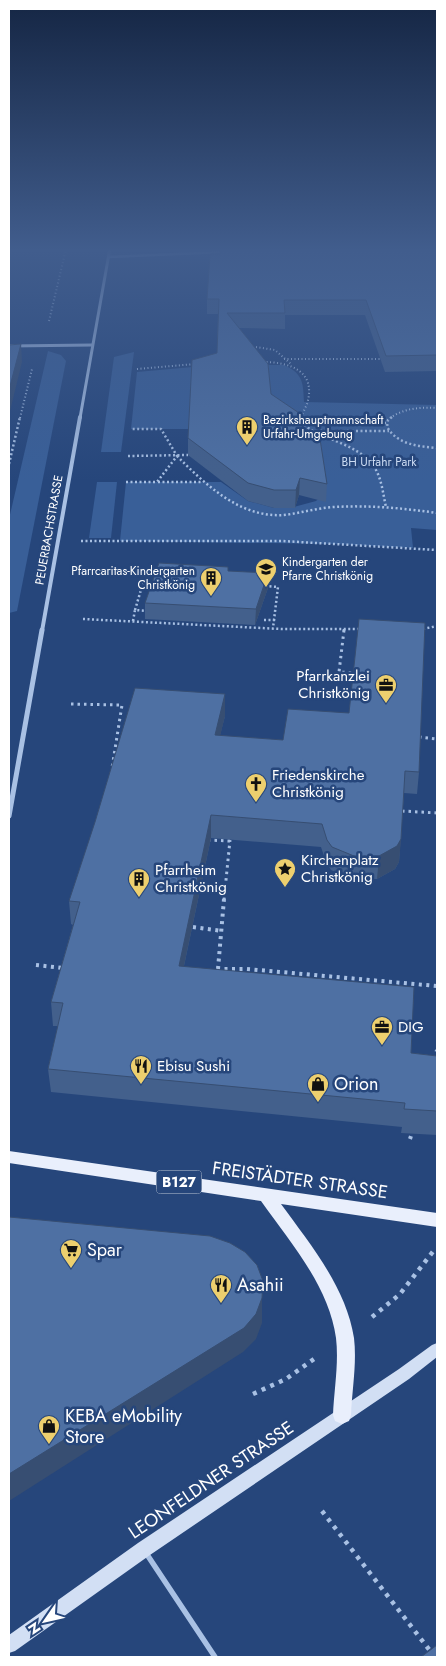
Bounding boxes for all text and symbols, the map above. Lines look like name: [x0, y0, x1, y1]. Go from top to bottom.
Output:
place label: Bezirkshauptmannschaft Urfahr-Umgebung: [263, 411, 383, 443]
building icon: Bezirkshauptmannschaft Urfahr-Umgebung: [235, 415, 259, 446]
park label: BH Urfahr Park: [341, 453, 417, 471]
street label: PEUERBACHSTRASSE: [30, 474, 68, 586]
place label: Kindergarten der Pfarre Christkönig: [282, 553, 373, 585]
school or university icon: Kindergarten der Pfarre Christkönig: [254, 557, 278, 588]
place label: Pfarrcaritas-Kindergarten Christkönig: [71, 562, 195, 594]
building icon: Pfarrcaritas-Kindergarten Christkönig: [199, 566, 223, 597]
place label: Pfarrkanzlei Christkönig: [296, 665, 370, 704]
office icon: Pfarrkanzlei Christkönig: [374, 673, 398, 704]
place label: Friedenskirche Christkönig: [272, 764, 365, 803]
church icon: Friedenskirche Christkönig: [244, 772, 268, 803]
place label: Kirchenplatz Christkönig: [301, 849, 379, 888]
place icon: Kirchenplatz Christkönig: [273, 857, 297, 888]
place label: Pfarrheim Christkönig: [155, 859, 227, 898]
building icon: Pfarrheim Christkönig: [127, 867, 151, 898]
office icon: DIG: [370, 1015, 394, 1046]
place label: DIG: [398, 1016, 424, 1038]
restaurant icon: Ebisu Sushi: [129, 1054, 153, 1085]
place label: Ebisu Sushi: [157, 1055, 230, 1077]
place label: Orion: [334, 1071, 378, 1097]
shop icon: Orion: [306, 1072, 330, 1103]
street label: FREISTÄDTER STRASSE: [211, 1155, 389, 1205]
road number: B127: [156, 1170, 202, 1194]
place label: Spar: [87, 1237, 123, 1263]
supermarket icon: Spar: [59, 1238, 83, 1269]
place label: Asahii: [237, 1272, 284, 1298]
restaurant icon: Asahii: [209, 1273, 233, 1304]
place label: KEBA eMobility Store: [65, 1403, 182, 1450]
shop icon: KEBA eMobility Store: [37, 1414, 61, 1445]
street label: LEONFELDNER STRASSE: [123, 1415, 299, 1545]
north arrow: [20, 1596, 70, 1646]
text: N: [23, 1618, 46, 1638]

